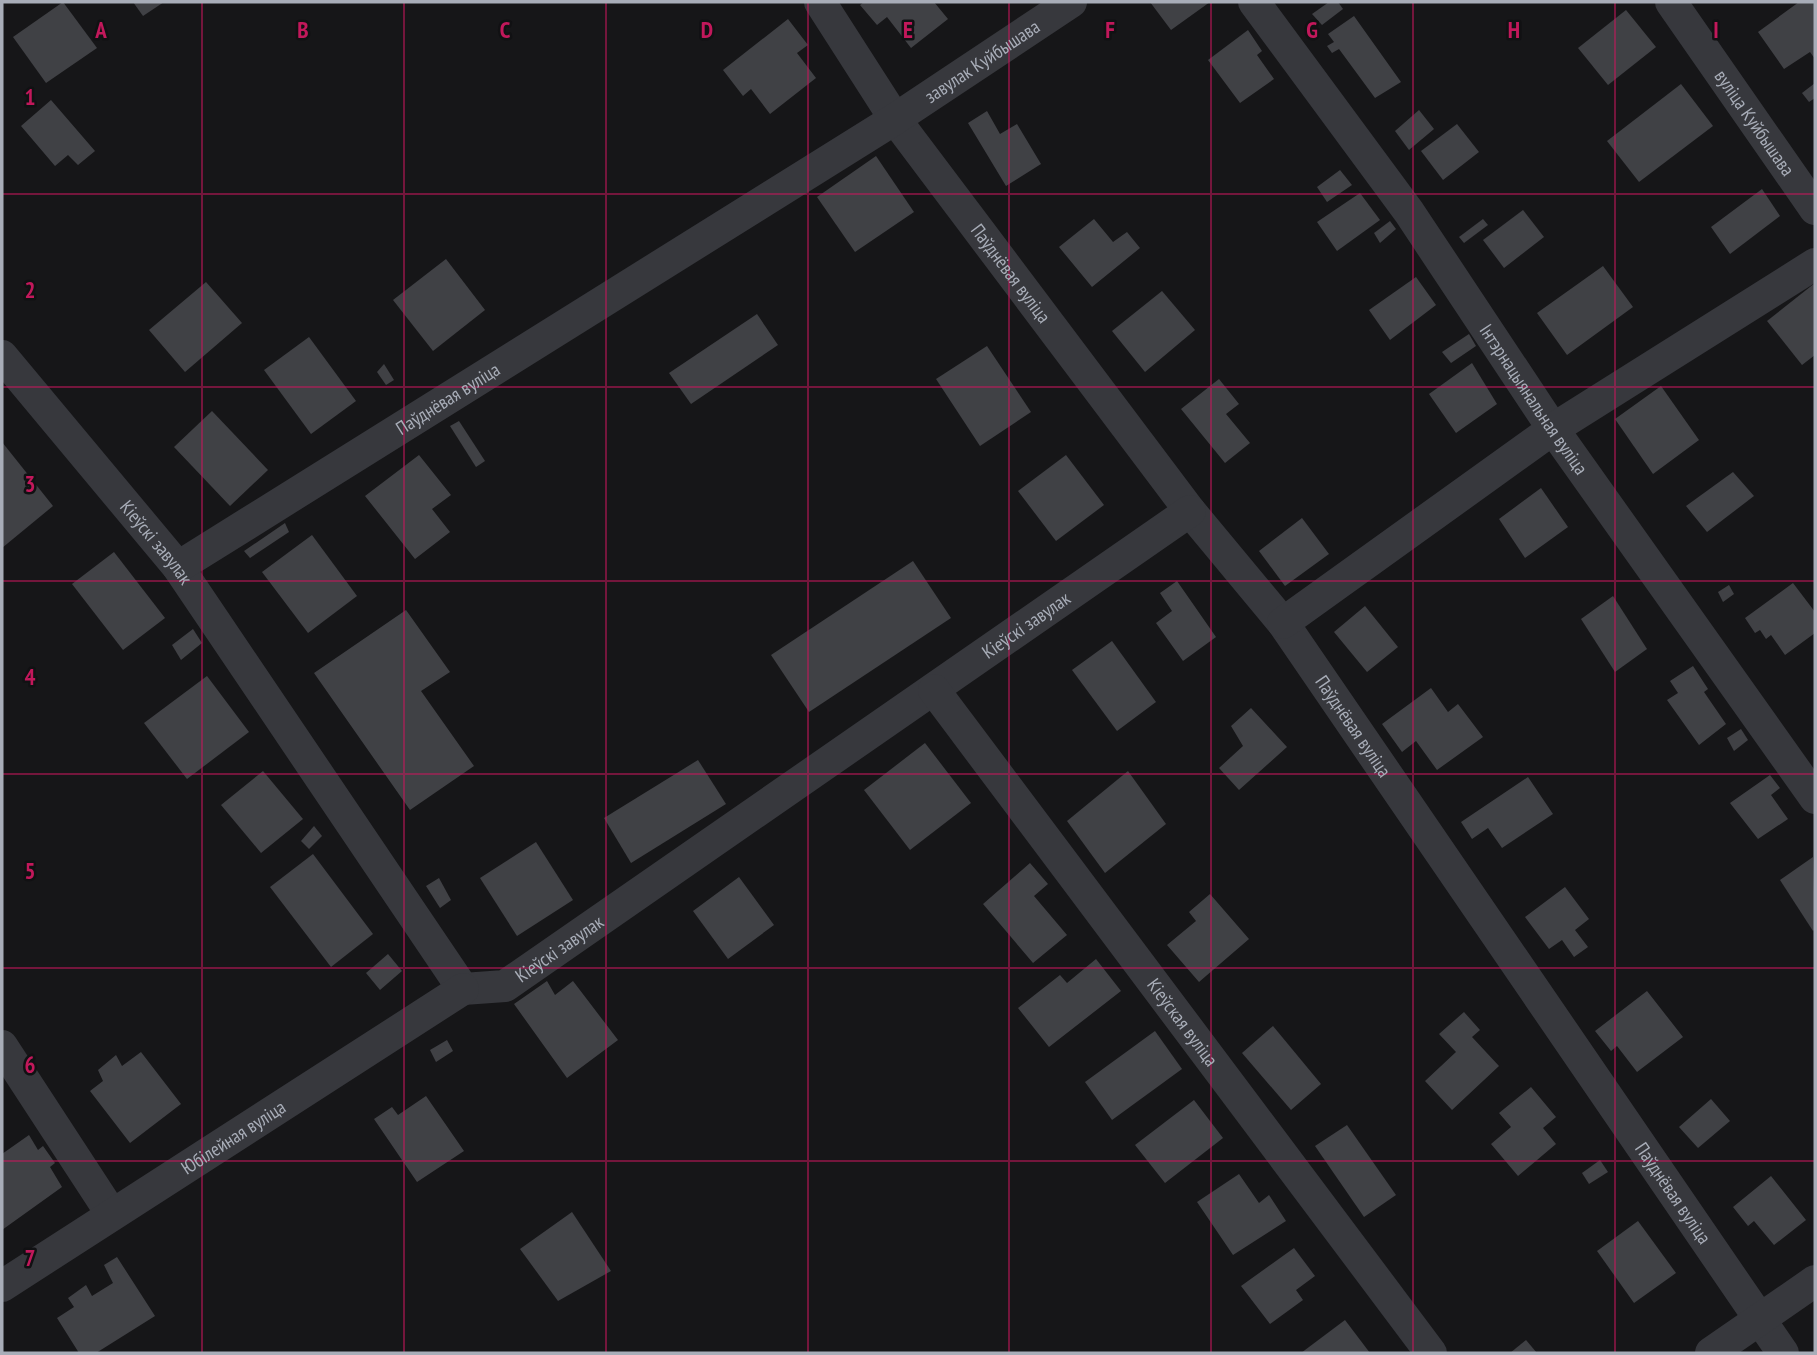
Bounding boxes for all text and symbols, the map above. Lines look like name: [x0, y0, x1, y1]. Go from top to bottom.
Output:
street label: завулак Куйбышава: [920, 14, 1044, 108]
text: A: [94, 15, 107, 44]
text: B: [297, 15, 309, 44]
text: C: [500, 15, 511, 44]
text: D: [701, 15, 713, 44]
text: E: [903, 15, 913, 44]
text: F: [1105, 15, 1115, 44]
text: G: [1306, 15, 1318, 44]
text: H: [1508, 15, 1520, 44]
text: I: [1713, 15, 1719, 44]
street label: вуліца Куйбышава: [1710, 65, 1800, 180]
text: 1: [25, 82, 36, 111]
street label: Паўднёвая вуліца: [966, 219, 1056, 328]
text: 2: [25, 275, 36, 304]
street label: Інтэрнацыянальная вуліца: [1475, 319, 1593, 479]
street label: Паўднёвая вуліца: [391, 357, 504, 440]
text: 3: [25, 469, 36, 498]
street label: Кіеўскі завулак: [115, 495, 199, 589]
street label: Кіеўскі завулак: [977, 585, 1075, 664]
text: 4: [25, 662, 36, 691]
street label: Паўднёвая вуліца: [1310, 671, 1397, 781]
text: 5: [25, 856, 36, 885]
street label: Кіеўскі завулак: [510, 909, 608, 987]
street label: Кіеўская вуліца: [1142, 973, 1224, 1071]
text: 6: [25, 1050, 36, 1079]
street label: Юбілейная вуліца: [176, 1095, 290, 1180]
street label: Паўднёвая вуліца: [1630, 1137, 1717, 1248]
text: 7: [25, 1243, 36, 1272]

